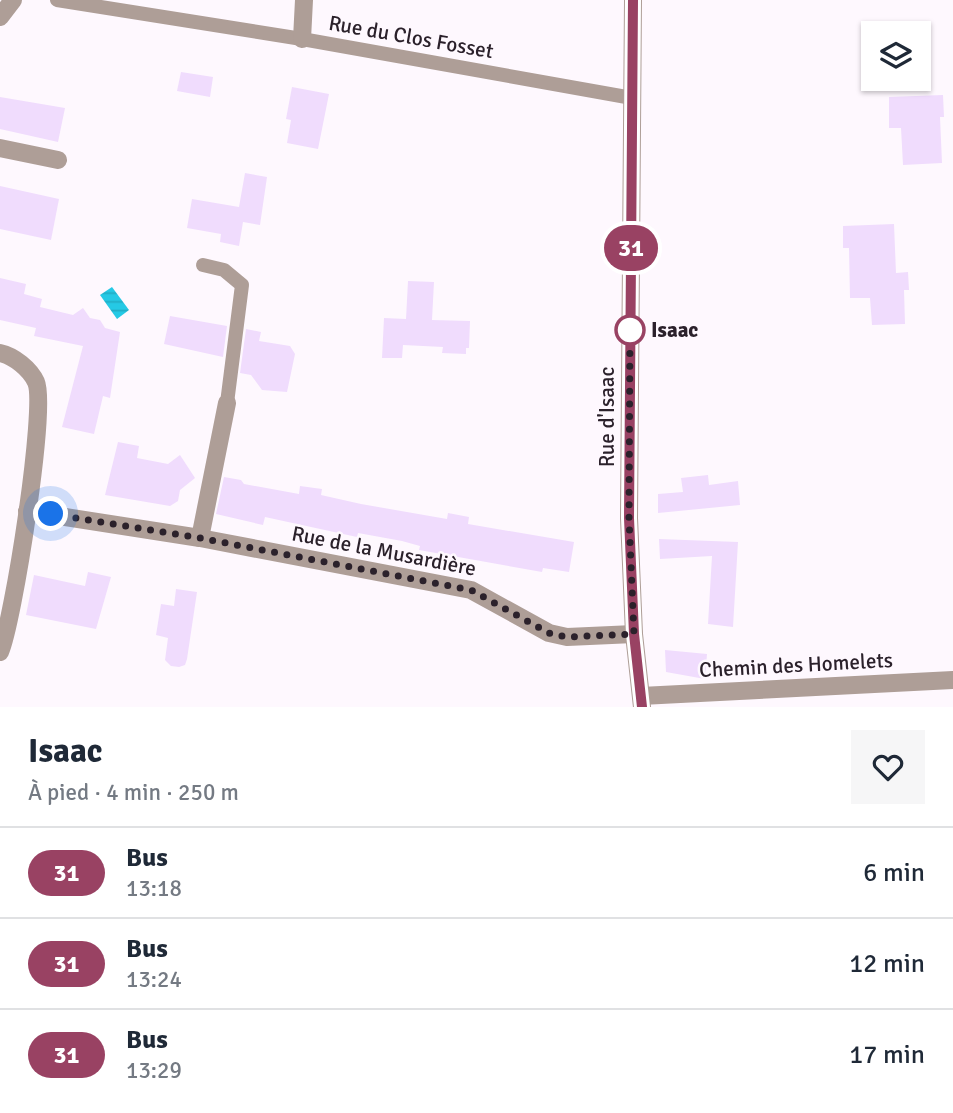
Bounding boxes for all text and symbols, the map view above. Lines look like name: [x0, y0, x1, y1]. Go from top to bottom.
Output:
street label: Rue du Clos Fosset: [327, 10, 495, 64]
map controls: [861, 21, 931, 91]
button: layers: [861, 21, 931, 91]
line badge: 31: [600, 225, 662, 271]
text: 31: [618, 233, 644, 263]
marker: Isaac: [615, 315, 645, 345]
place label: Isaac: [651, 317, 698, 343]
street label: Rue d'Isaac: [594, 367, 620, 467]
your location: [33, 496, 68, 531]
street label: Rue de la Musardière: [290, 520, 478, 582]
street label: Chemin des Homelets: [698, 647, 894, 683]
button: heart: [851, 730, 925, 804]
text: Isaac: [28, 731, 102, 772]
text: À pied · 4 min · 250 m: [28, 778, 239, 807]
text: Bus: [126, 842, 168, 874]
text: 6 min: [863, 857, 925, 889]
text: 31: [54, 858, 79, 888]
text: 13:18: [126, 874, 182, 903]
text: Bus: [126, 933, 168, 965]
text: 12 min: [849, 948, 925, 980]
text: 31: [54, 949, 79, 979]
text: 13:24: [126, 965, 182, 994]
text: Bus: [126, 1024, 168, 1056]
text: 17 min: [849, 1039, 925, 1071]
text: 31: [54, 1040, 79, 1070]
text: 13:29: [126, 1056, 182, 1085]

